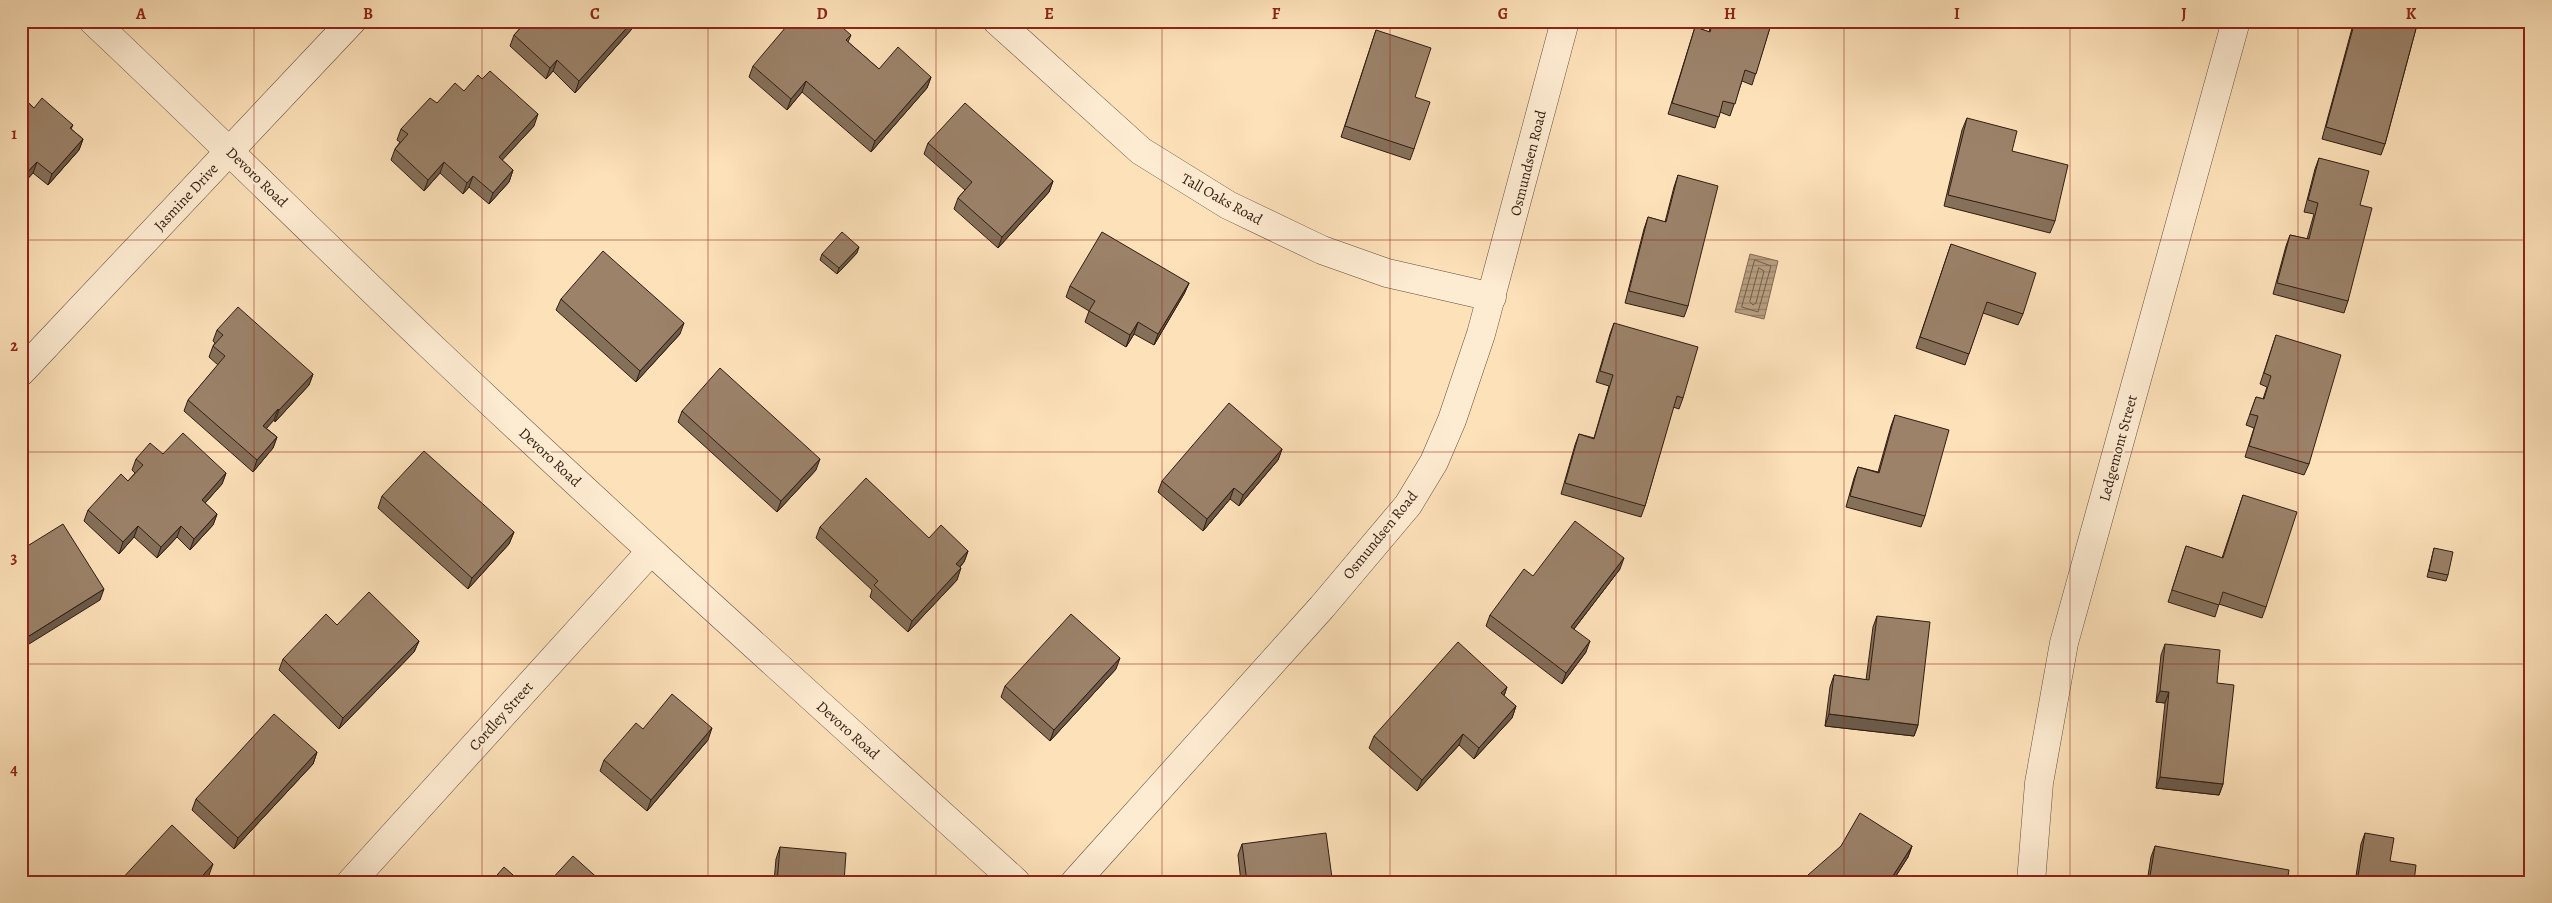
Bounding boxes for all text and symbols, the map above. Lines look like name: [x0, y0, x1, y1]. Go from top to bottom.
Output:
text: A: [135, 3, 147, 25]
text: B: [363, 3, 373, 25]
text: C: [590, 3, 600, 25]
text: D: [816, 3, 828, 25]
text: E: [1044, 3, 1054, 25]
text: F: [1272, 3, 1281, 25]
text: G: [1498, 3, 1508, 25]
text: H: [1724, 3, 1736, 25]
text: I: [1954, 3, 1960, 25]
text: J: [2181, 3, 2187, 25]
text: K: [2406, 3, 2417, 25]
street label: Osmundsen Road: [1505, 107, 1551, 218]
text: 1: [11, 123, 17, 145]
street label: Devoro Road: [222, 143, 293, 212]
street label: Jasmine Drive: [149, 159, 223, 235]
street label: Tall Oaks Road: [1178, 168, 1267, 230]
text: 2: [10, 335, 18, 357]
street label: Ledgemont Street: [2094, 392, 2142, 504]
street label: Devoro Road: [514, 423, 586, 492]
street label: Osmundsen Road: [1338, 486, 1422, 583]
text: 3: [11, 547, 18, 569]
street label: Cordley Street: [464, 677, 538, 755]
street label: Devoro Road: [812, 696, 885, 764]
text: 4: [10, 759, 18, 781]

